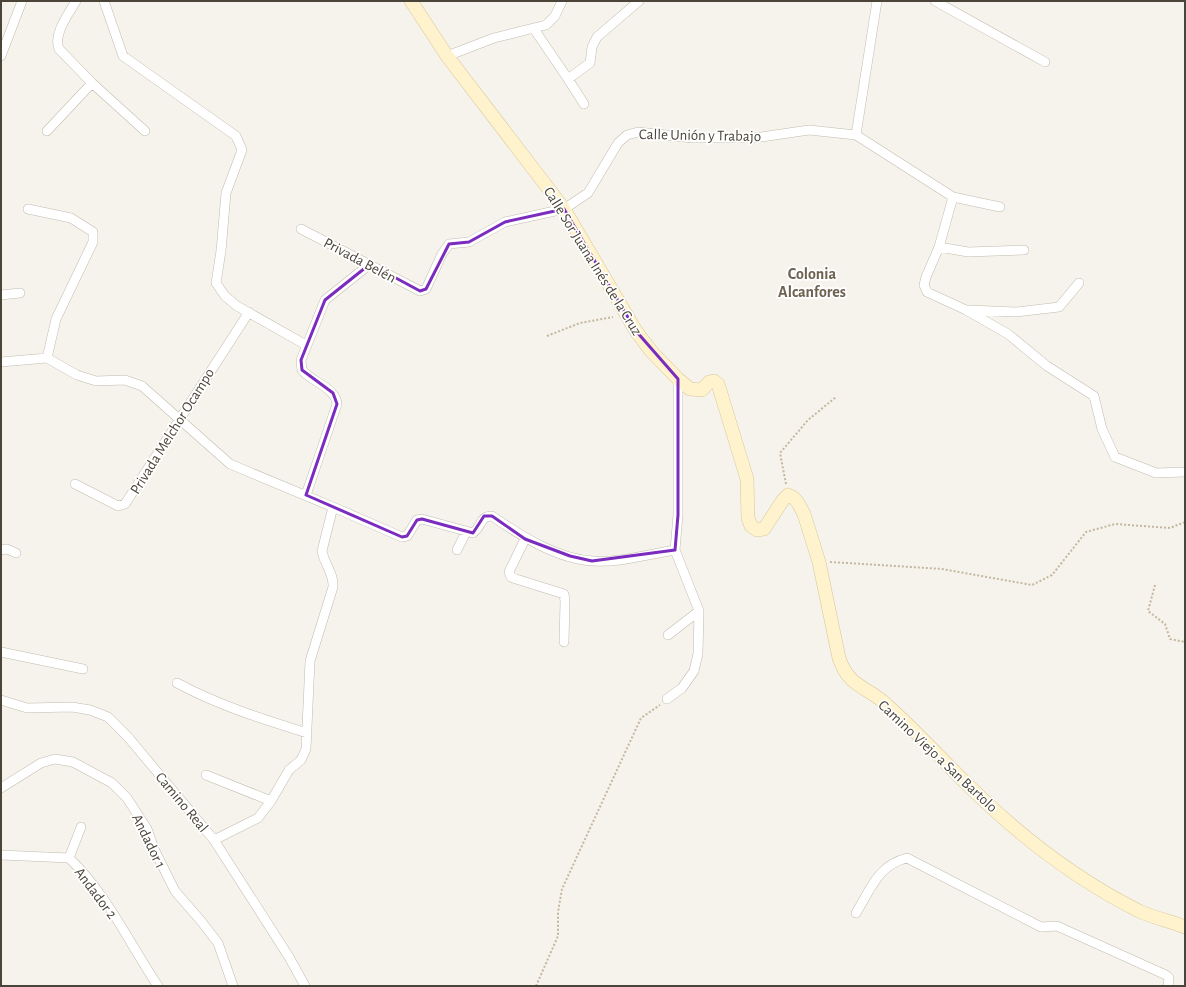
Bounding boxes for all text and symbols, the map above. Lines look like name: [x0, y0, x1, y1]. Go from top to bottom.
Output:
street label: Calle Unión y Trabajo: [639, 127, 761, 144]
street label: Calle Sor Juana Inés de la Cruz: [541, 184, 644, 338]
street label: Privada Belén: [321, 235, 398, 286]
district label: Colonia Alcanfores: [778, 266, 846, 300]
street label: Privada Melchor Ocampo: [128, 366, 217, 497]
street label: Camino Viejo a San Bartolo: [875, 698, 1000, 815]
street label: Camino Real: [152, 769, 211, 835]
street label: Andador 1: [129, 812, 168, 871]
street label: Andador 2: [72, 865, 120, 922]

